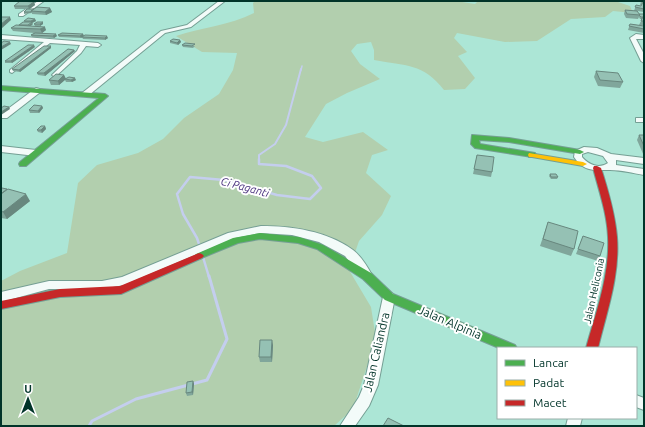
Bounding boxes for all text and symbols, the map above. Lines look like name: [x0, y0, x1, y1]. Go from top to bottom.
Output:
water label: Ci Paganti: [219, 175, 272, 200]
street label: Jalan Heliconia: [582, 257, 606, 325]
street label: Jalan Alpinia: [416, 303, 484, 341]
street label: Jalan Caliandra: [361, 311, 391, 393]
legend: [497, 347, 637, 419]
text: Lancar: [533, 356, 569, 369]
text: Padat: [533, 376, 564, 389]
north arrow: [8, 379, 48, 419]
text: U: [24, 383, 32, 395]
text: Macet: [533, 396, 567, 409]

